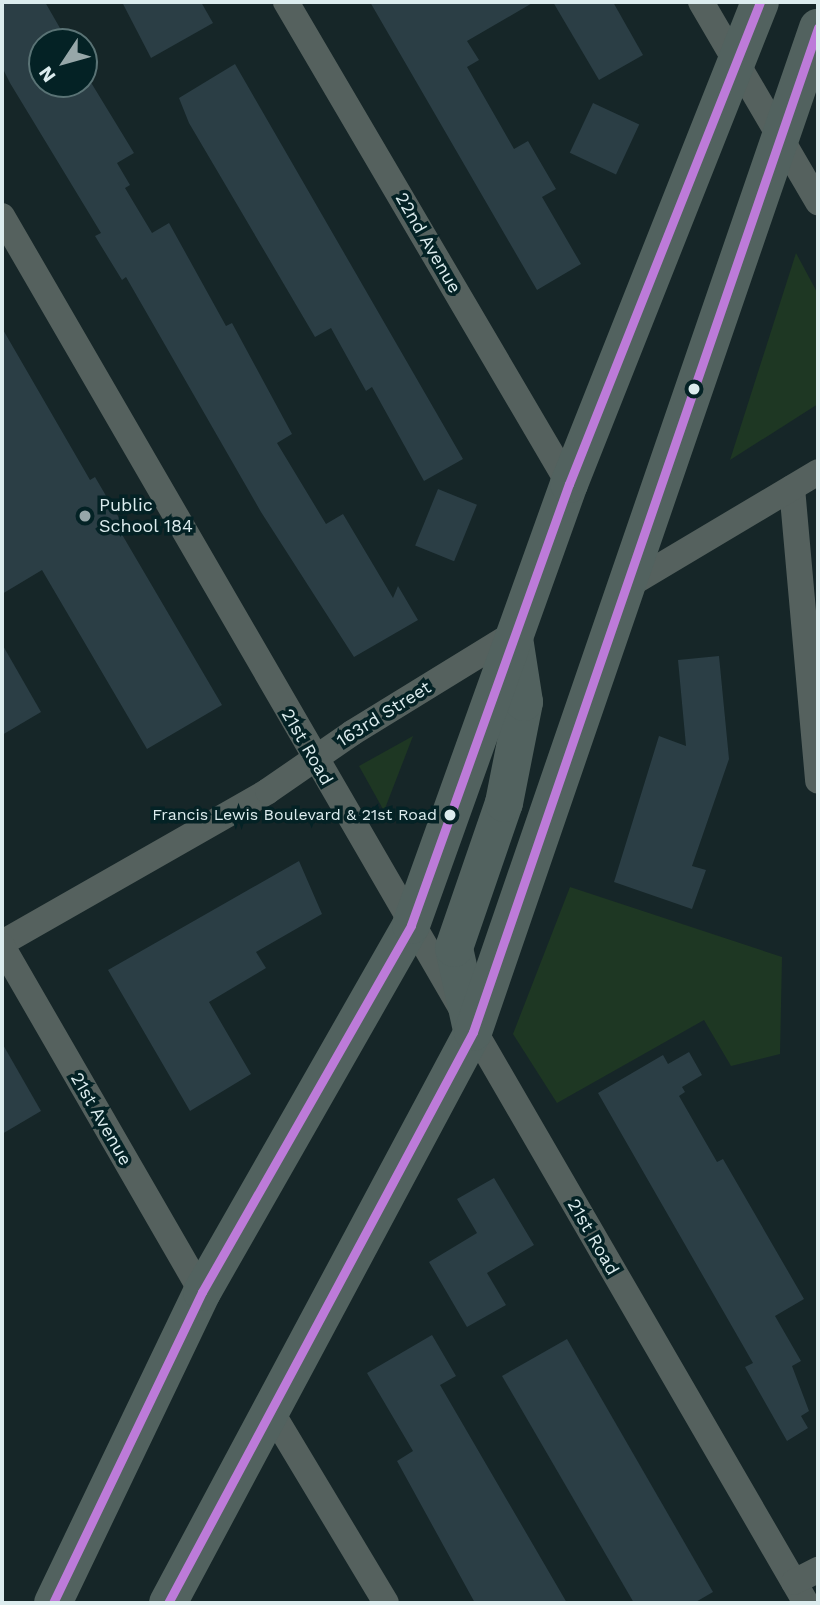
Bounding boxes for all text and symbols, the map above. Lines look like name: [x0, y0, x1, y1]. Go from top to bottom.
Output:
north arrow: [28, 28, 98, 98]
text: N: [34, 62, 61, 87]
street label: 22nd Avenue: [390, 189, 466, 297]
unlabelled marker: [687, 382, 701, 396]
place label: Public School 184: [99, 495, 194, 538]
marker: Public School 184: [77, 508, 93, 524]
street label: 163rd Street: [333, 676, 435, 752]
street label: 21st Road: [276, 705, 338, 789]
place label: Francis Lewis Boulevard & 21st Road: [152, 805, 437, 825]
marker: Francis Lewis Boulevard & 21st Road: [443, 808, 457, 822]
street label: 21st Avenue: [66, 1068, 136, 1170]
street label: 21st Road: [562, 1195, 624, 1279]

